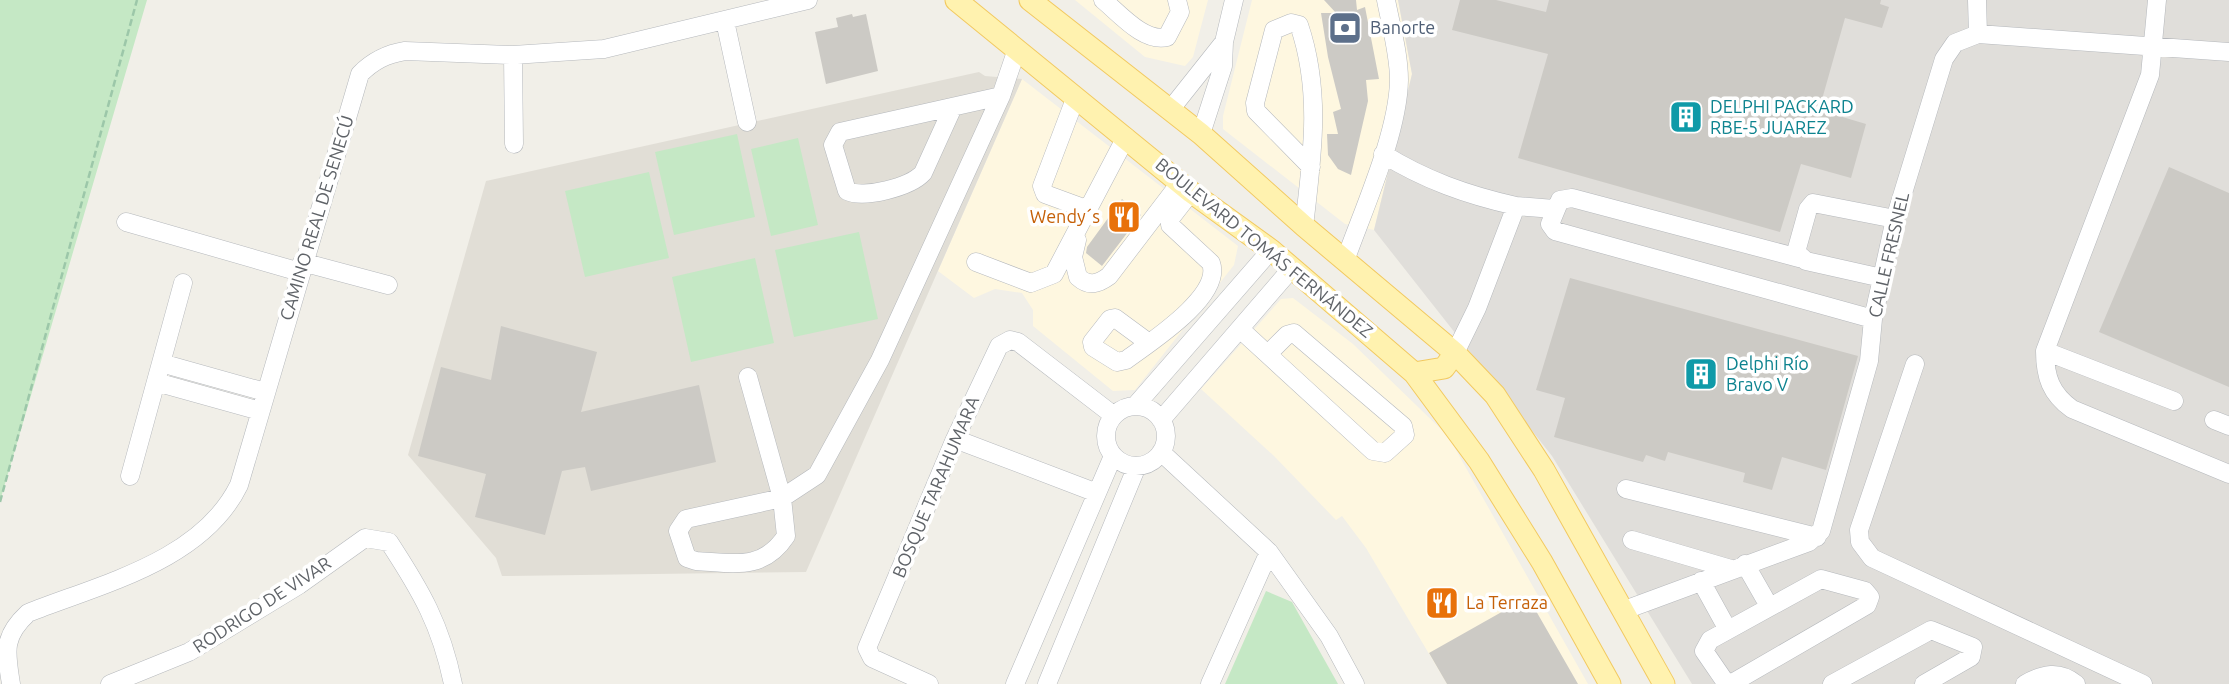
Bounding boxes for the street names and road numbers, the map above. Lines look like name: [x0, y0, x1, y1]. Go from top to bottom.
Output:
street label: CAMINO REAL DE SENECÚ: [274, 112, 357, 323]
street label: BOULEVARD TOMÁS FERNÁNDEZ: [1152, 153, 1378, 341]
street label: CALLE FRESNEL: [1864, 190, 1912, 319]
street label: BOSQUE TARAHUMARA: [888, 393, 983, 581]
street label: RODRIGO DE VIVAR: [189, 552, 334, 656]

